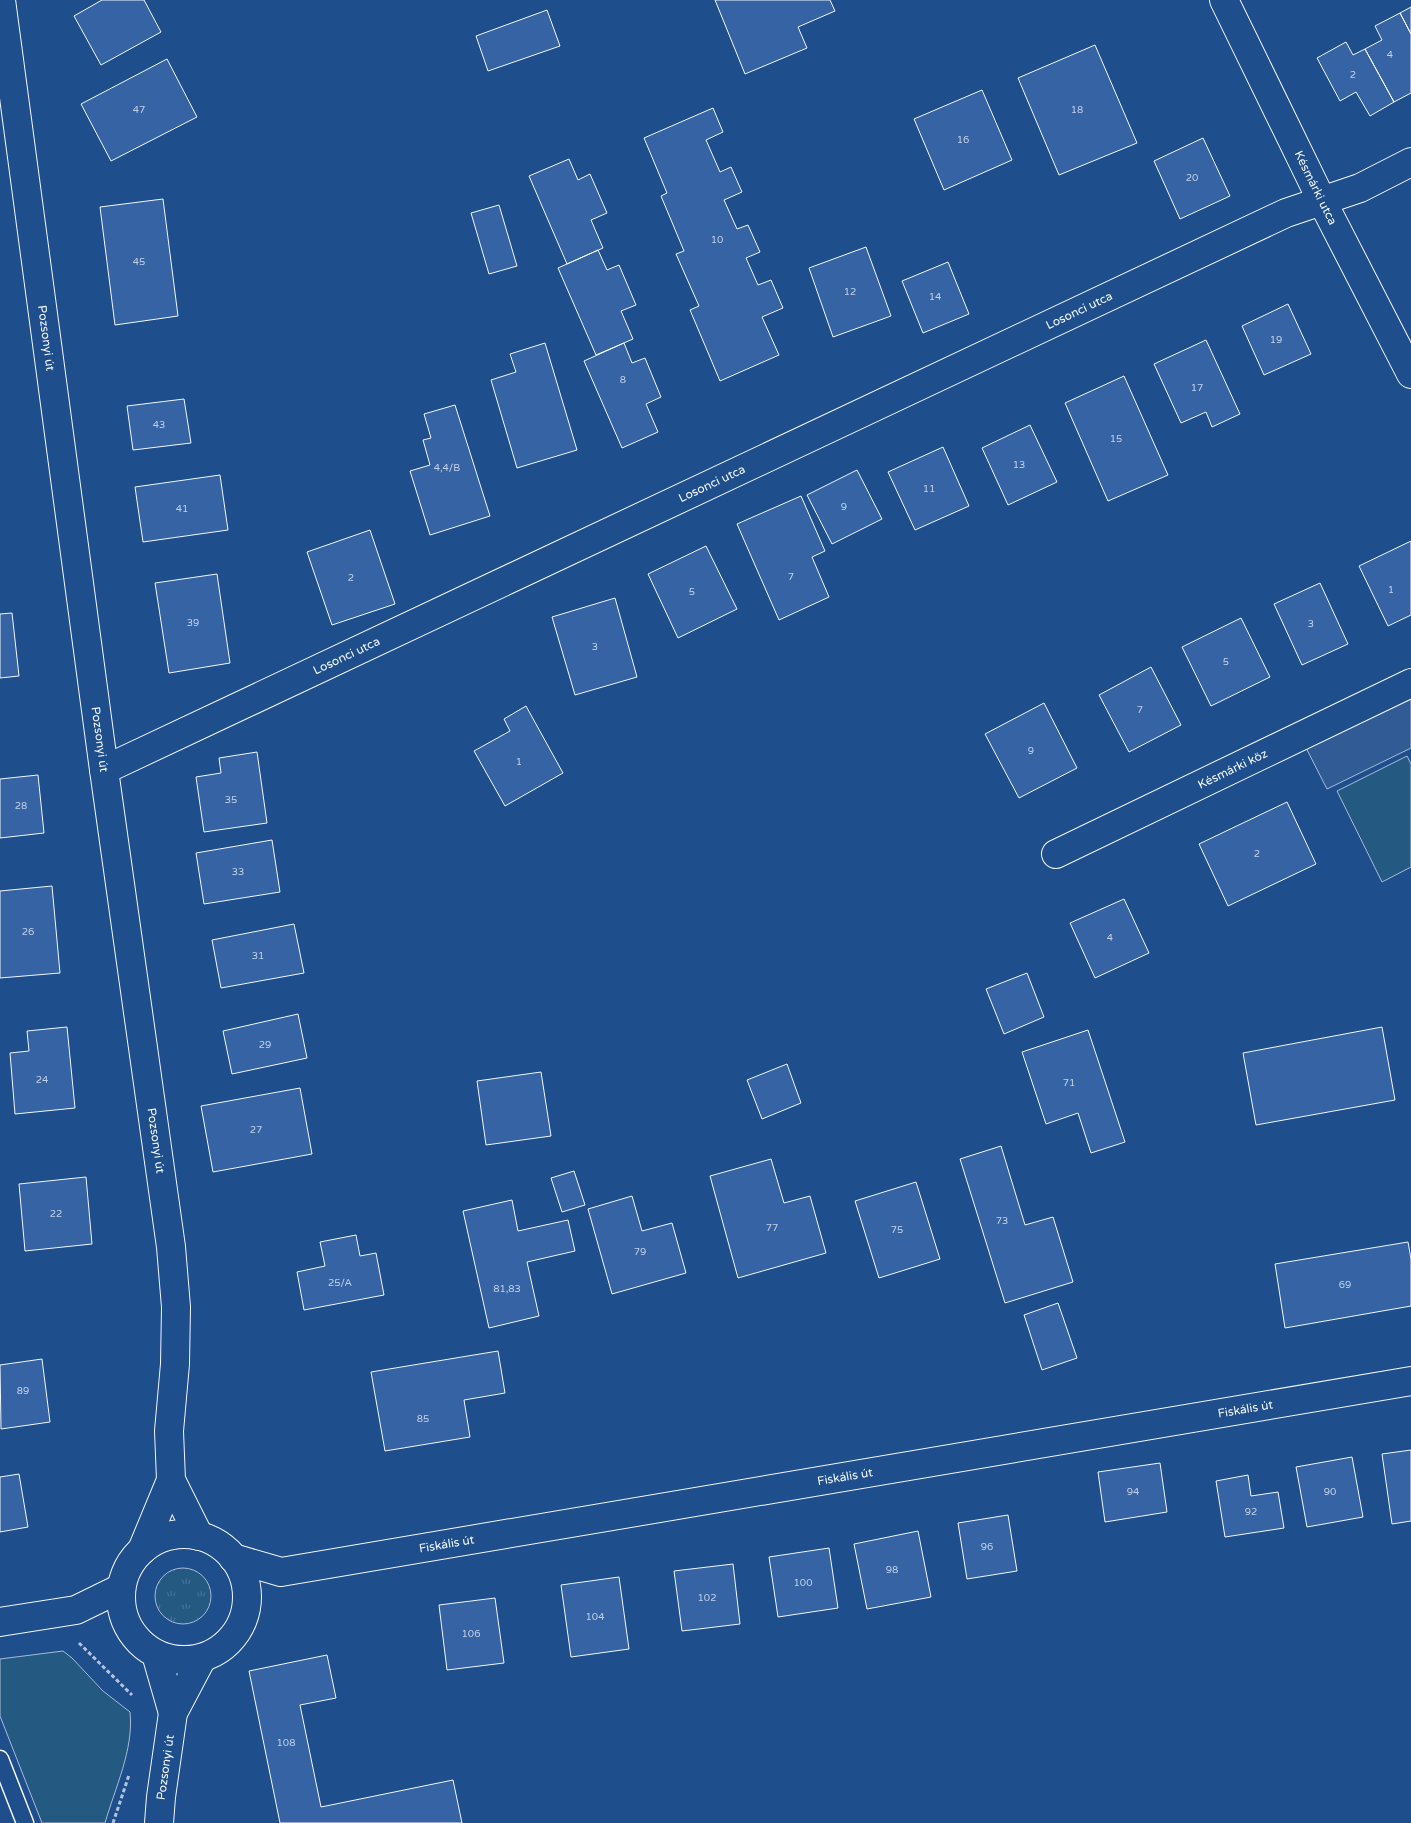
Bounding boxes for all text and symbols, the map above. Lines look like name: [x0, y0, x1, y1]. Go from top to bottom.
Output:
house number: 4: [1387, 49, 1393, 61]
house number: 2: [1350, 69, 1356, 81]
house number: 47: [133, 104, 145, 116]
house number: 18: [1071, 104, 1083, 116]
house number: 16: [957, 134, 969, 146]
street label: Késmárki utca: [1292, 149, 1340, 227]
house number: 20: [1186, 172, 1198, 184]
house number: 10: [711, 234, 723, 246]
house number: 45: [133, 256, 145, 268]
house number: 12: [844, 286, 856, 298]
street label: Losonci utca: [1044, 289, 1115, 332]
house number: 14: [929, 291, 941, 303]
street label: Pozsonyi út: [35, 304, 58, 372]
house number: 19: [1270, 334, 1282, 346]
house number: 8: [620, 374, 626, 386]
house number: 17: [1191, 382, 1203, 394]
house number: 43: [153, 419, 165, 431]
house number: 15: [1110, 433, 1122, 445]
house number: 13: [1013, 459, 1025, 471]
house number: 4,4/B: [434, 462, 460, 474]
street label: Losonci utca: [676, 462, 747, 505]
house number: 11: [923, 483, 935, 495]
house number: 9: [841, 501, 847, 513]
house number: 41: [176, 503, 188, 515]
house number: 7: [788, 571, 794, 583]
house number: 2: [348, 572, 354, 584]
house number: 1: [1388, 584, 1394, 596]
house number: 5: [689, 586, 695, 598]
house number: 39: [187, 617, 199, 629]
house number: 3: [1308, 618, 1314, 630]
street label: Losonci utca: [311, 634, 382, 677]
house number: 3: [592, 641, 598, 653]
house number: 5: [1223, 656, 1229, 668]
house number: 7: [1137, 704, 1143, 716]
street label: Pozsonyi út: [89, 706, 111, 773]
house number: 9: [1028, 745, 1034, 757]
street label: Késmárki köz: [1196, 746, 1270, 792]
house number: 1: [516, 756, 522, 768]
house number: 35: [225, 794, 237, 806]
house number: 28: [15, 800, 27, 812]
house number: 2: [1254, 848, 1260, 860]
house number: 33: [232, 866, 244, 878]
house number: 26: [22, 926, 34, 938]
house number: 4: [1107, 932, 1113, 944]
house number: 31: [252, 950, 264, 962]
house number: 29: [259, 1039, 271, 1051]
house number: 24: [36, 1074, 48, 1086]
house number: 71: [1063, 1077, 1075, 1089]
street label: Pozsonyi út: [145, 1107, 168, 1175]
house number: 27: [250, 1124, 262, 1136]
house number: 22: [50, 1208, 62, 1220]
house number: 73: [996, 1215, 1008, 1227]
house number: 77: [766, 1222, 778, 1234]
house number: 75: [891, 1224, 903, 1236]
house number: 79: [634, 1246, 646, 1258]
house number: 25/A: [328, 1277, 352, 1289]
house number: 69: [1339, 1279, 1351, 1291]
house number: 81,83: [493, 1283, 521, 1295]
house number: 89: [17, 1385, 29, 1397]
street label: Fiskális út: [1217, 1397, 1274, 1421]
house number: 85: [417, 1413, 429, 1425]
street label: Fiskális út: [816, 1465, 874, 1488]
house number: 94: [1127, 1486, 1139, 1498]
house number: 90: [1324, 1486, 1336, 1498]
house number: 92: [1245, 1506, 1257, 1518]
street label: Fiskális út: [418, 1532, 476, 1556]
house number: 96: [981, 1541, 993, 1553]
house number: 98: [886, 1564, 898, 1576]
house number: 100: [794, 1577, 812, 1589]
house number: 102: [698, 1592, 716, 1604]
house number: 104: [586, 1611, 604, 1623]
house number: 106: [462, 1628, 480, 1640]
street label: Pozsonyi út: [154, 1733, 177, 1801]
house number: 108: [277, 1737, 295, 1749]

